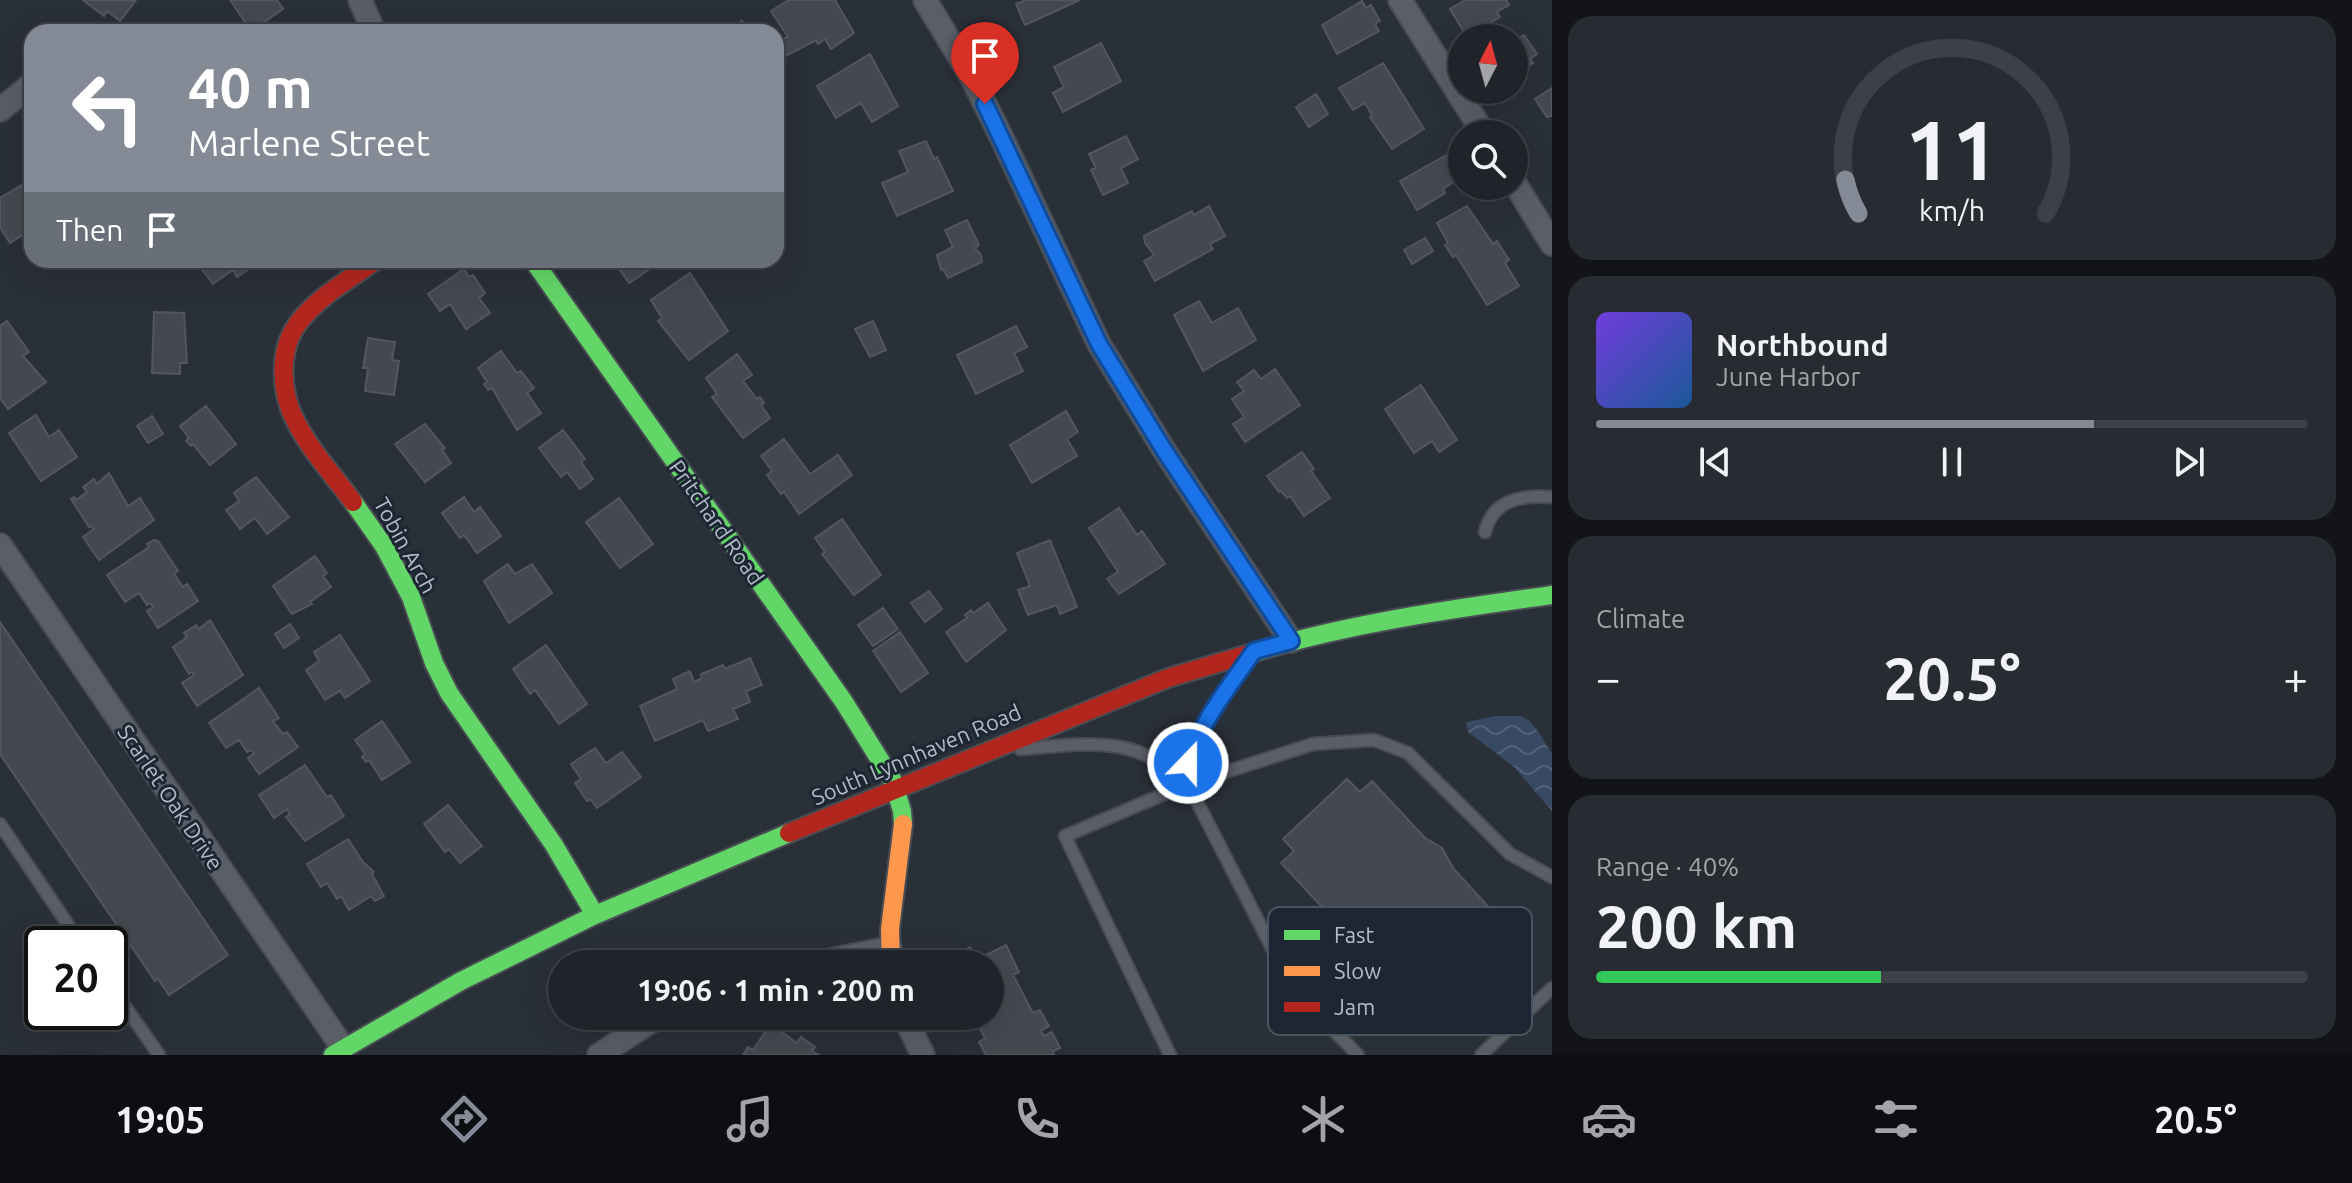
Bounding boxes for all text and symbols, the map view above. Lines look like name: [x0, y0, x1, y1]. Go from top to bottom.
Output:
pin: [951, 22, 1019, 104]
north arrow: [1448, 24, 1528, 104]
map controls: [1448, 24, 1528, 200]
icon: arrive: [963, 34, 1007, 78]
icon: left: [56, 56, 160, 160]
text: 40 m: [188, 56, 313, 119]
text: 11: [1905, 101, 1999, 195]
button: search: [1448, 120, 1528, 200]
text: Marlene Street: [188, 122, 430, 163]
text: km/h: [1919, 194, 1985, 226]
icon: arrive: [140, 208, 184, 252]
text: Then: [56, 213, 124, 247]
text: Northbound: [1716, 328, 1888, 362]
text: June Harbor: [1716, 362, 1860, 391]
icon: previous: [1693, 440, 1737, 484]
icon: pause: [1930, 440, 1974, 484]
icon: next: [2167, 440, 2211, 484]
street label: Pritchard Road: [665, 455, 769, 589]
street label: Tobin Arch: [370, 493, 442, 597]
text: Climate: [1596, 604, 1685, 633]
text: 20.5°: [1883, 644, 2021, 711]
text: −: [1596, 653, 1621, 702]
text: +: [2283, 653, 2308, 702]
street label: South Lynnhaven Road: [808, 699, 1024, 809]
street label: Scarlet Oak Drive: [113, 720, 229, 874]
position arrow: [1146, 721, 1230, 805]
text: Range · 40%: [1596, 852, 1739, 881]
text: 200 km: [1596, 892, 1797, 959]
legend: [1268, 907, 1532, 1035]
text: Fast: [1334, 922, 1375, 947]
speed limit sign: 20: [24, 926, 128, 1030]
text: Slow: [1334, 958, 1381, 983]
text: 19:06 · 1 min · 200 m: [637, 973, 915, 1007]
text: Jam: [1334, 994, 1375, 1019]
icon: directions: [436, 1091, 492, 1147]
icon: music: [722, 1091, 778, 1147]
icon: phone: [1009, 1091, 1065, 1147]
icon: climate: [1295, 1091, 1351, 1147]
icon: car: [1581, 1091, 1637, 1147]
icon: filters: [1868, 1091, 1924, 1147]
text: 19:05: [115, 1099, 205, 1140]
text: 20.5°: [2154, 1099, 2237, 1140]

